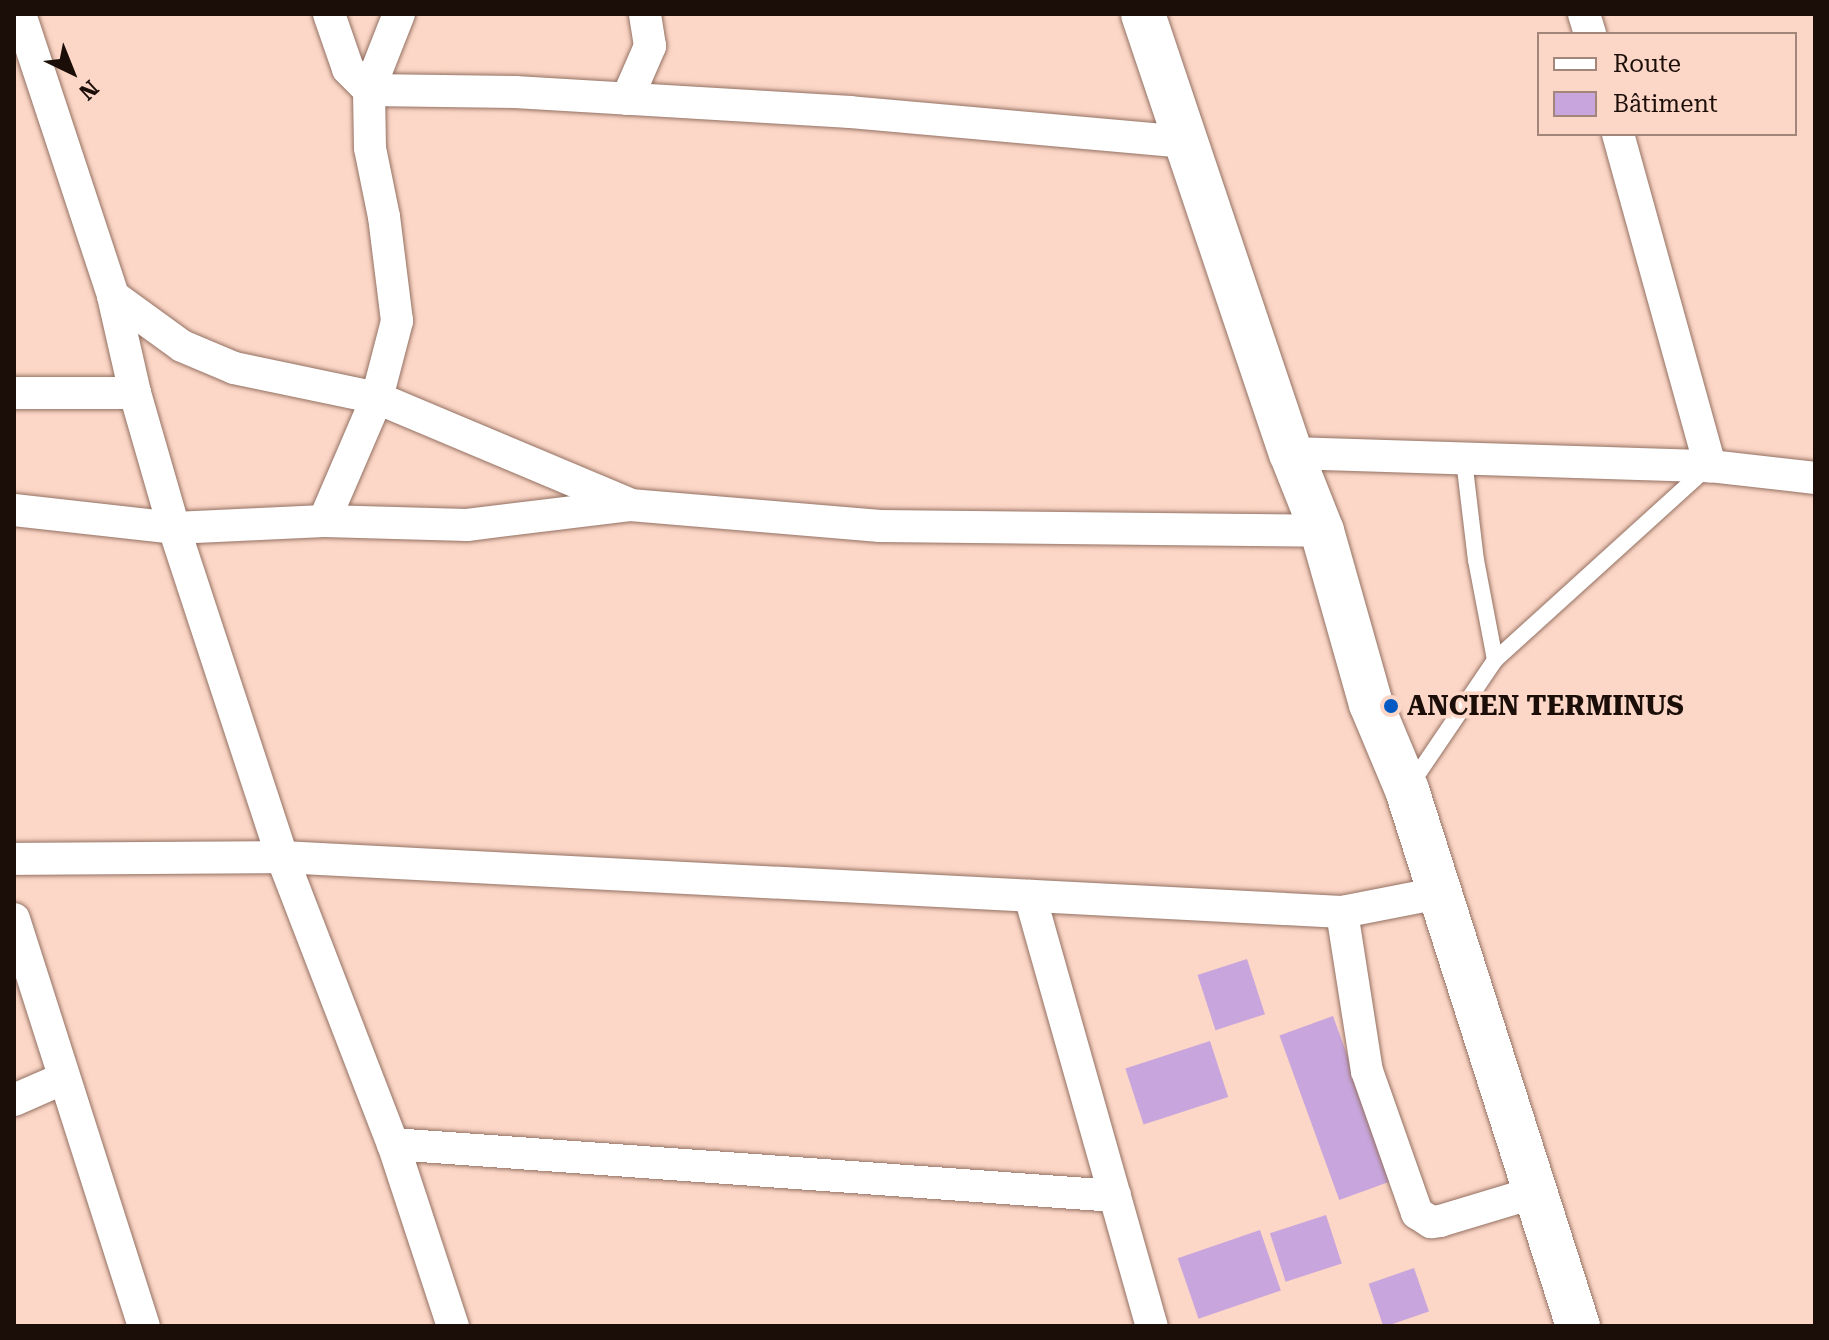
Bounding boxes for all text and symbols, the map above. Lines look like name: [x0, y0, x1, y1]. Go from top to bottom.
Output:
north arrow: [32, 32, 112, 112]
legend: [1537, 32, 1797, 136]
text: Route: [1613, 50, 1681, 78]
text: N: [74, 75, 103, 105]
text: Bâtiment: [1613, 90, 1718, 118]
place label: ANCIEN TERMINUS: [1407, 689, 1684, 723]
marker: ANCIEN TERMINUS: [1382, 697, 1400, 715]

